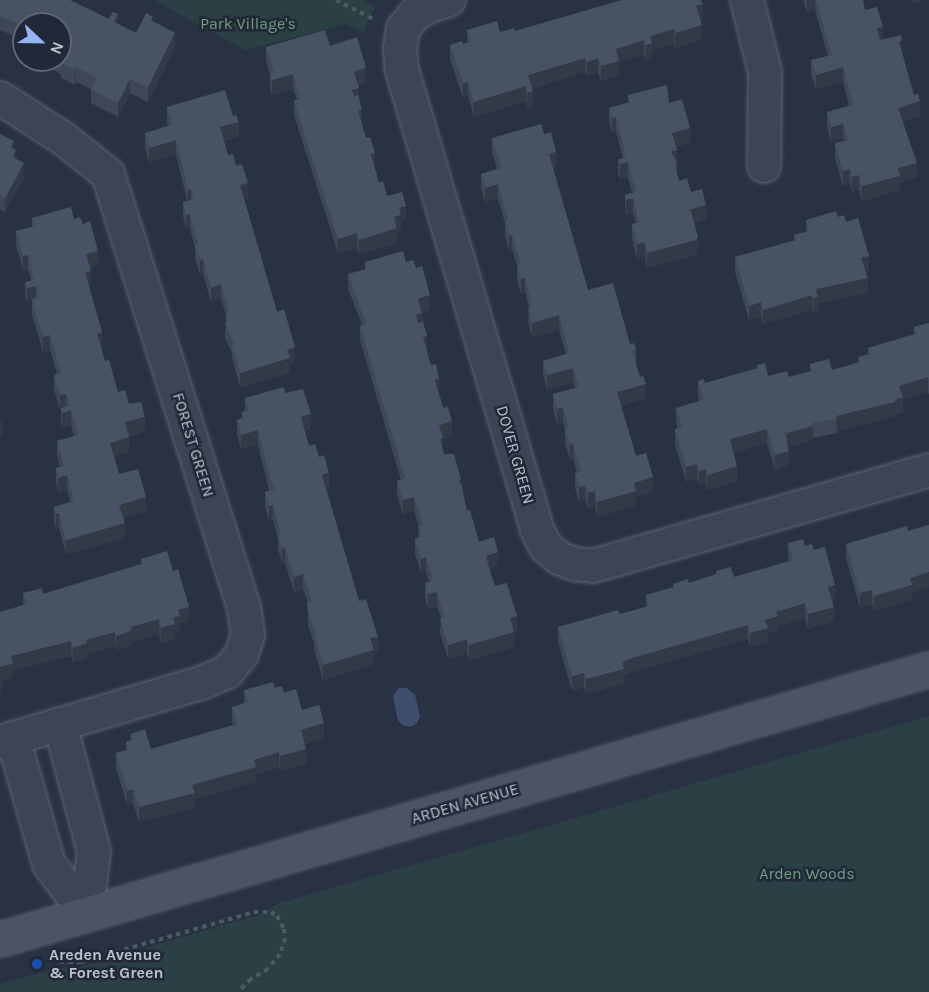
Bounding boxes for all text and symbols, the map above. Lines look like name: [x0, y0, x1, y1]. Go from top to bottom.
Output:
north arrow: [12, 12, 72, 72]
park label: Park Village's: [200, 14, 296, 34]
text: N: [46, 39, 68, 57]
street label: FOREST GREEN: [168, 391, 218, 499]
street label: DOVER GREEN: [492, 404, 538, 506]
street label: ARDEN AVENUE: [409, 780, 521, 828]
park label: Arden Woods: [759, 864, 855, 884]
place label: Areden Avenue & Forest Green: [49, 945, 163, 983]
marker: Areden Avenue & Forest Green: [30, 957, 44, 971]

